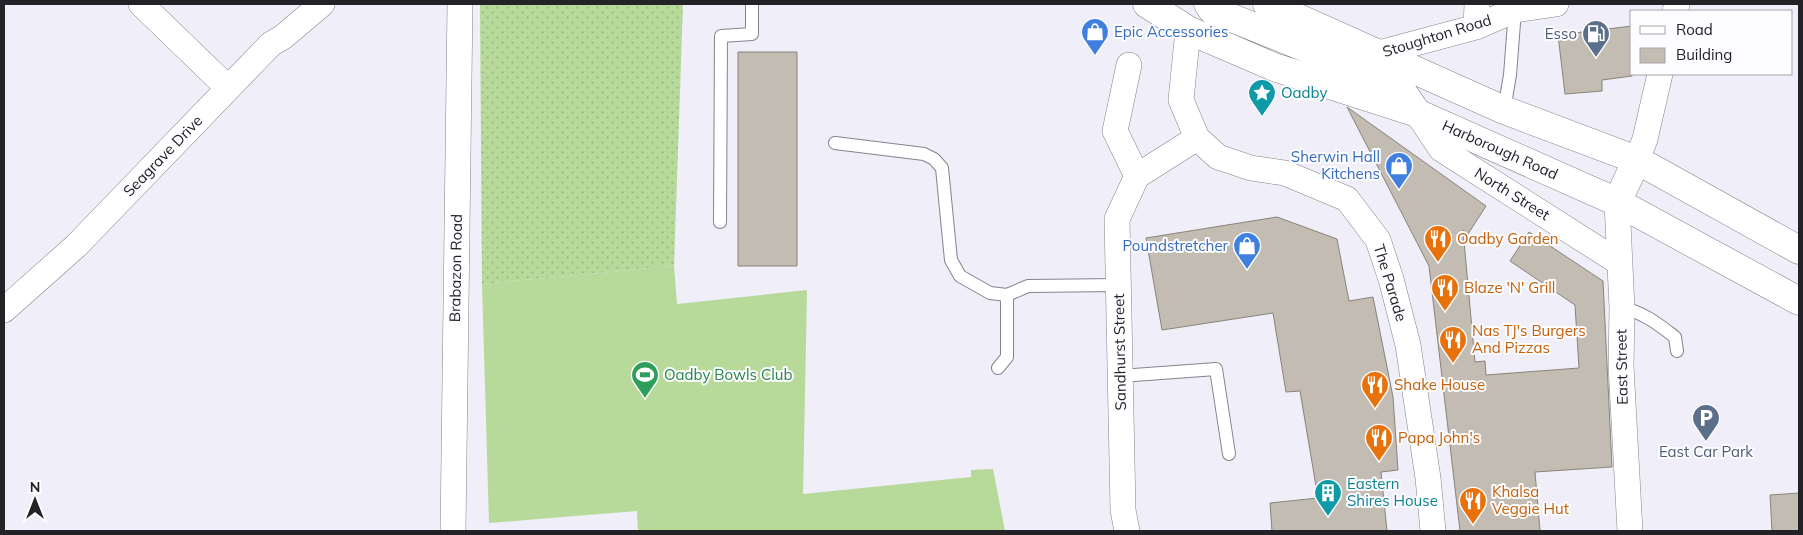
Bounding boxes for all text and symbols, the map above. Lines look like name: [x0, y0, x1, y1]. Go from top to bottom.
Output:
street label: Stoughton Road: [1380, 10, 1494, 61]
legend: [1630, 10, 1793, 75]
shop icon: Epic Accessories: [1080, 17, 1110, 56]
fuel station icon: Esso: [1581, 19, 1611, 58]
text: Road: [1676, 20, 1713, 39]
place label: Epic Accessories: [1114, 22, 1228, 41]
place label: Esso: [1545, 24, 1577, 43]
text: Building: [1676, 45, 1732, 64]
place icon: Oadby: [1247, 78, 1277, 117]
place label: Oadby: [1281, 83, 1327, 102]
street label: Seagrave Drive: [119, 111, 206, 200]
street label: Harborough Road: [1439, 116, 1561, 184]
place label: Sherwin Hall Kitchens: [1291, 147, 1380, 183]
shop icon: Sherwin Hall Kitchens: [1384, 151, 1414, 190]
street label: North Street: [1471, 163, 1553, 224]
street label: Brabazon Road: [445, 214, 466, 322]
restaurant icon: Oadby Garden: [1423, 224, 1453, 263]
place label: Oadby Garden: [1457, 229, 1559, 248]
shop icon: Poundstretcher: [1232, 231, 1262, 270]
place label: Poundstretcher: [1122, 236, 1229, 255]
street label: The Parade: [1370, 242, 1411, 324]
restaurant icon: Blaze 'N' Grill: [1430, 273, 1460, 312]
place label: Blaze 'N' Grill: [1464, 278, 1555, 297]
street label: Sandhurst Street: [1109, 293, 1130, 411]
place label: Nas TJ's Burgers And Pizzas: [1472, 321, 1586, 357]
restaurant icon: Nas TJ's Burgers And Pizzas: [1438, 325, 1468, 364]
street label: East Street: [1611, 329, 1632, 405]
sports icon: Oadby Bowls Club: [630, 360, 660, 399]
place label: Oadby Bowls Club: [664, 365, 792, 384]
restaurant icon: Shake House: [1360, 370, 1390, 409]
place label: Shake House: [1394, 375, 1485, 394]
parking icon: East Car Park: [1691, 403, 1721, 442]
restaurant icon: Papa John's: [1364, 423, 1394, 462]
place label: Papa John's: [1398, 428, 1480, 447]
place label: East Car Park: [1659, 442, 1753, 461]
place label: Eastern Shires House: [1347, 474, 1438, 510]
north arrow: [10, 475, 60, 525]
text: N: [30, 478, 40, 496]
building icon: Eastern Shires House: [1313, 478, 1343, 517]
place label: Khalsa Veggie Hut: [1492, 482, 1569, 518]
restaurant icon: Khalsa Veggie Hut: [1458, 486, 1488, 525]

